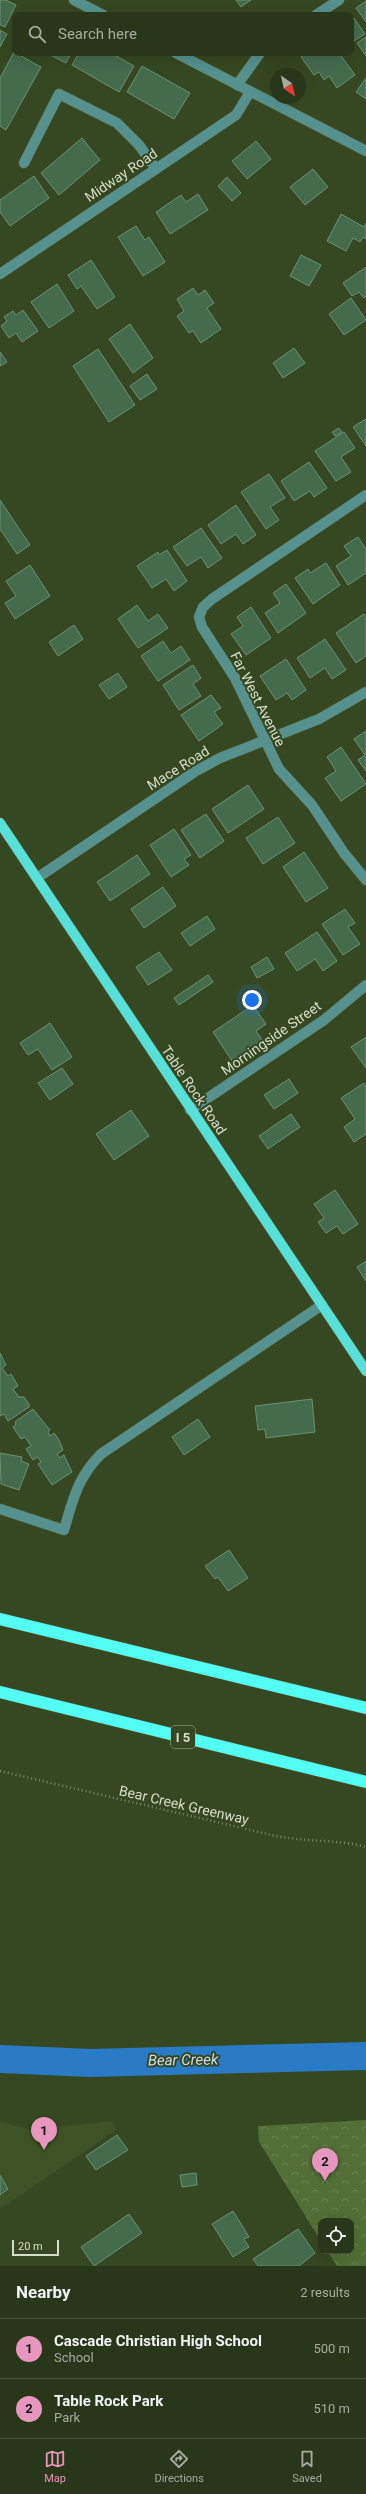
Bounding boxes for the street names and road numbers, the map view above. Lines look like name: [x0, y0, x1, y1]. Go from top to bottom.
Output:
street label: Midway Road: [82, 145, 160, 205]
street label: Far West Avenue: [227, 649, 289, 749]
street label: Mace Road: [144, 743, 212, 793]
street label: Morningside Street: [218, 997, 324, 1078]
street label: Table Rock Road: [158, 1042, 230, 1138]
road number: I 5: [171, 1726, 195, 1748]
street label: Bear Creek Greenway: [118, 1782, 251, 1828]

